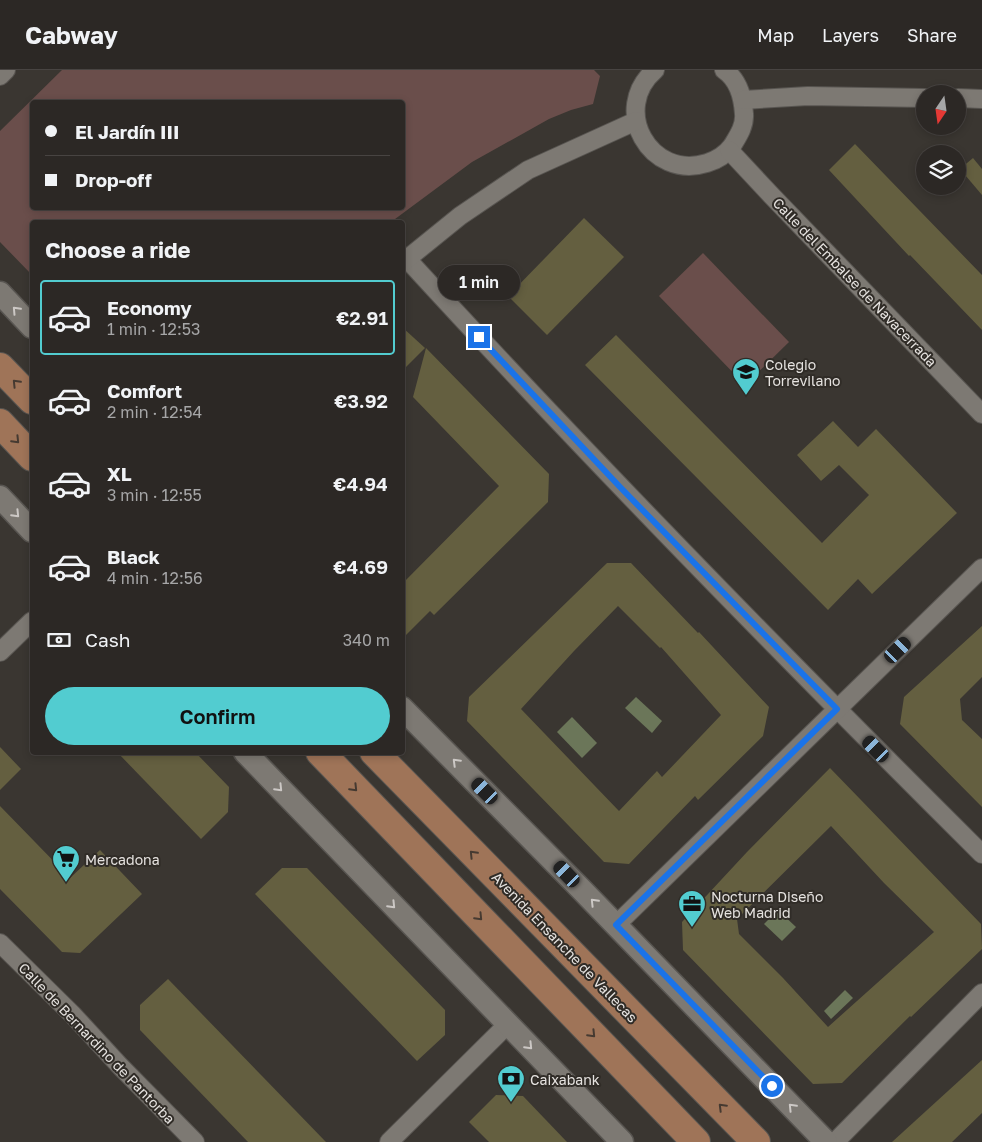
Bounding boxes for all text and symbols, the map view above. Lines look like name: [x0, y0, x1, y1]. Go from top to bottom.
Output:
text: Cabway: [25, 20, 118, 49]
text: Map: [757, 24, 794, 46]
text: Layers: [822, 24, 879, 46]
text: Share: [907, 24, 957, 46]
north arrow: [916, 85, 966, 135]
map controls: [916, 85, 966, 195]
text: El Jardín III: [75, 120, 179, 143]
button: layers: [916, 145, 966, 195]
text: Drop-off: [75, 168, 152, 191]
street label: Calle del Embalse de Navacerrada: [770, 194, 940, 370]
text: Choose a ride: [45, 236, 191, 263]
callout: 1 min: [438, 264, 520, 300]
text: 1 min: [459, 272, 499, 292]
icon: car: [47, 295, 92, 340]
text: Economy: [107, 296, 192, 319]
text: €2.91: [336, 306, 388, 329]
one-way arrow: [13, 307, 22, 316]
text: 1 min · 12:53: [107, 319, 200, 339]
route end: [468, 326, 490, 348]
place label: Colegio Torrevilano: [765, 356, 840, 389]
school or university icon: Colegio Torrevilano: [731, 357, 761, 396]
icon: car: [47, 378, 92, 423]
text: Comfort: [107, 379, 182, 402]
one-way arrow: [13, 380, 22, 389]
text: €3.92: [334, 389, 388, 412]
text: 2 min · 12:54: [107, 402, 202, 422]
one-way arrow: [10, 434, 19, 443]
icon: car: [47, 461, 92, 506]
text: XL: [107, 462, 132, 485]
text: €4.94: [333, 472, 388, 495]
text: 3 min · 12:55: [107, 485, 202, 505]
one-way arrow: [10, 508, 19, 517]
icon: car: [47, 544, 92, 589]
text: Black: [107, 545, 160, 568]
text: €4.69: [333, 555, 388, 578]
text: 4 min · 12:56: [107, 568, 203, 588]
icon: cash: [45, 626, 73, 654]
text: Cash: [85, 628, 130, 651]
text: 340 m: [343, 630, 390, 650]
car: [881, 634, 914, 666]
button: Confirm: [45, 687, 390, 745]
car: [860, 733, 891, 765]
one-way arrow: [452, 758, 461, 767]
car: [469, 775, 500, 807]
one-way arrow: [273, 782, 282, 791]
one-way arrow: [348, 782, 357, 791]
supermarket icon: Mercadona: [51, 844, 81, 883]
place label: Mercadona: [85, 851, 160, 868]
one-way arrow: [470, 851, 479, 860]
car: [551, 858, 582, 890]
street label: Avenida Ensanche de Vallecas: [489, 868, 641, 1026]
place label: Nocturna Diseño Web Madrid: [711, 888, 823, 921]
office icon: Nocturna Diseño Web Madrid: [677, 889, 707, 928]
one-way arrow: [386, 899, 395, 908]
one-way arrow: [591, 899, 600, 908]
one-way arrow: [473, 911, 482, 920]
street label: Calle de Bernardino de Pantorba: [15, 959, 179, 1127]
one-way arrow: [586, 1028, 595, 1037]
one-way arrow: [523, 1041, 532, 1050]
bank icon: Caixabank: [496, 1064, 526, 1103]
place label: Caixabank: [530, 1071, 600, 1088]
route start: [761, 1075, 783, 1097]
one-way arrow: [719, 1104, 728, 1113]
one-way arrow: [789, 1104, 798, 1113]

